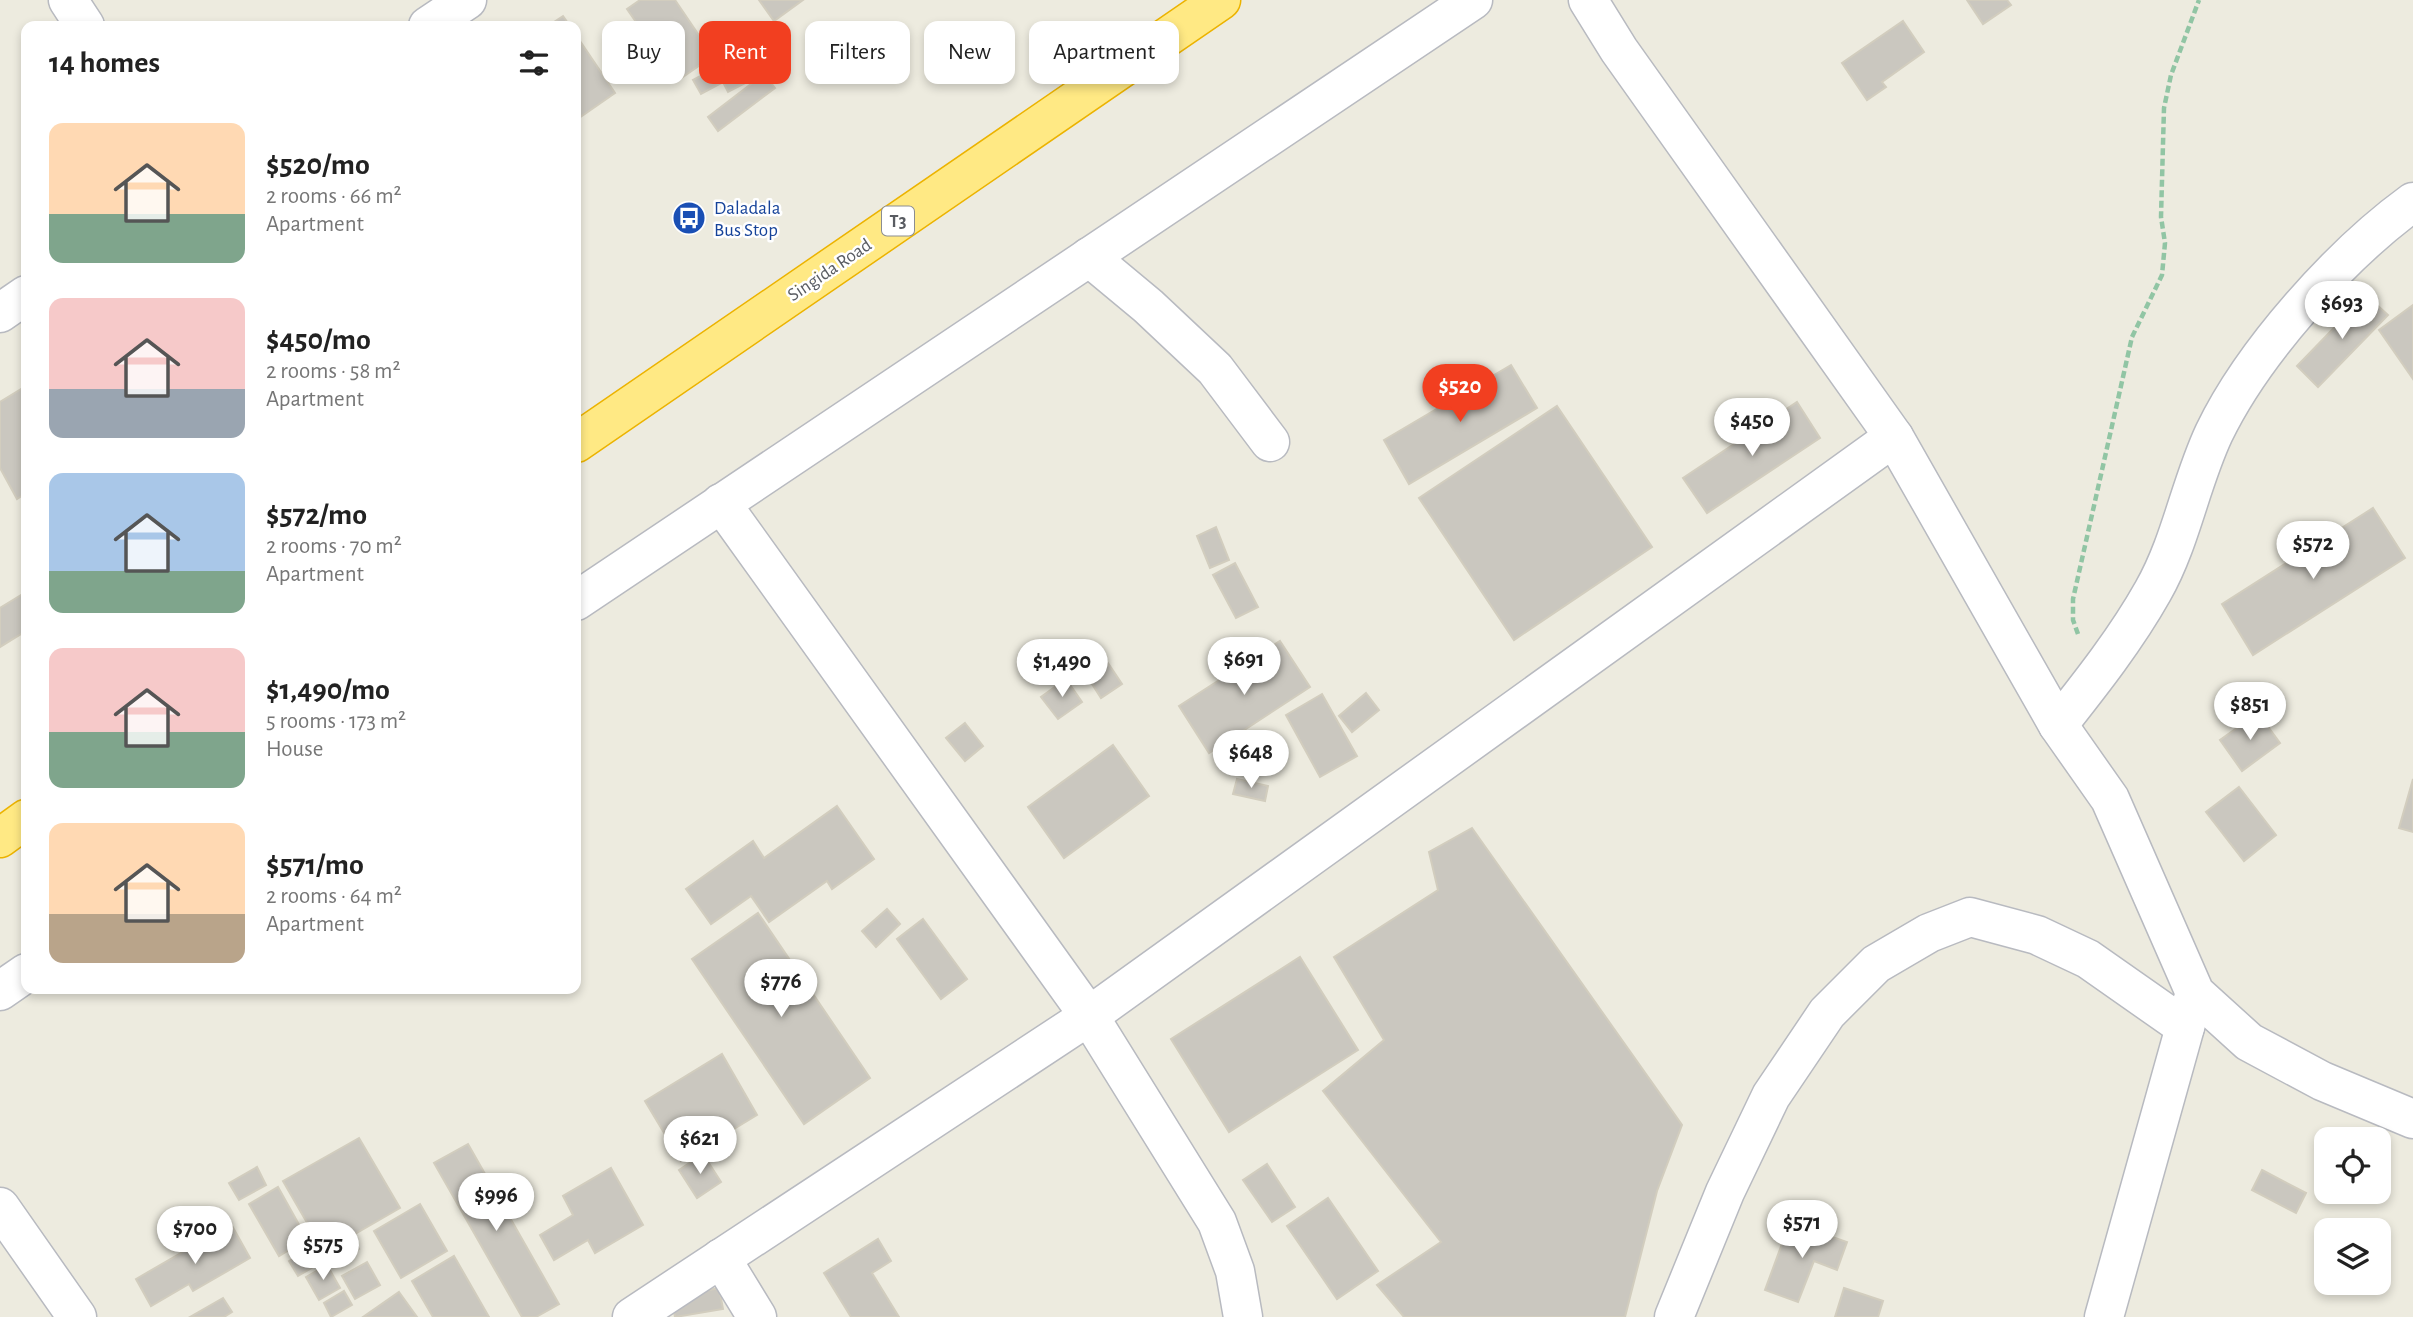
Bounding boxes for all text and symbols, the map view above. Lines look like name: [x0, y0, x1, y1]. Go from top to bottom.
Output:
chip: Buy: [602, 21, 685, 84]
chip: Rent: [699, 21, 791, 84]
chip: Filters: [805, 21, 910, 84]
chip: New: [924, 21, 1015, 84]
chip: Apartment: [1029, 21, 1179, 84]
icon: filters: [515, 44, 553, 82]
text: 14 homes: [49, 48, 160, 78]
text: $520/mo: [266, 150, 370, 180]
icon: home: [105, 151, 189, 235]
text: 2 rooms · 66 m²: [266, 185, 402, 208]
bus stop icon: Daladala Bus Stop: [670, 199, 708, 237]
place label: Daladala Bus Stop: [714, 199, 781, 240]
road number: T3: [882, 206, 914, 236]
text: Apartment: [266, 213, 364, 236]
street label: Singida Road: [784, 235, 875, 305]
pin: $693: [2301, 282, 2383, 341]
text: $693: [2321, 292, 2363, 315]
text: $450/mo: [266, 325, 371, 355]
icon: home: [105, 326, 189, 410]
text: 2 rooms · 58 m²: [266, 360, 401, 383]
pin: $520: [1419, 364, 1501, 424]
text: $520: [1438, 375, 1482, 398]
text: Apartment: [266, 388, 364, 411]
pin: $450: [1711, 398, 1793, 458]
text: $450: [1730, 409, 1774, 432]
text: $572/mo: [266, 500, 367, 530]
icon: home: [105, 501, 189, 585]
pin: $572: [2272, 522, 2354, 581]
text: $572: [2292, 532, 2334, 555]
text: 2 rooms · 70 m²: [266, 535, 402, 558]
text: Apartment: [266, 563, 364, 586]
pin: $691: [1203, 638, 1285, 697]
pin: $1,490: [1005, 640, 1119, 699]
text: $691: [1224, 648, 1264, 671]
text: $1,490: [1033, 650, 1091, 673]
text: $1,490/mo: [266, 675, 390, 705]
icon: home: [105, 676, 189, 760]
pin: $851: [2209, 682, 2291, 742]
text: $851: [2230, 693, 2270, 716]
text: 5 rooms · 173 m²: [266, 710, 406, 733]
pin: $648: [1210, 730, 1292, 790]
text: House: [266, 738, 323, 761]
text: $648: [1229, 741, 1273, 764]
text: $571/mo: [266, 850, 364, 880]
icon: home: [105, 851, 189, 935]
text: 2 rooms · 64 m²: [266, 885, 402, 908]
text: Apartment: [266, 913, 364, 936]
pin: $776: [740, 960, 822, 1019]
text: $776: [760, 970, 802, 993]
pin: $621: [659, 1116, 741, 1176]
text: $621: [680, 1127, 720, 1150]
map controls: [2314, 1127, 2391, 1295]
button: locate: [2314, 1127, 2391, 1204]
pin: $996: [455, 1174, 537, 1233]
text: $996: [474, 1184, 518, 1207]
pin: $571: [1761, 1200, 1843, 1260]
pin: $700: [154, 1206, 236, 1266]
text: $571: [1783, 1211, 1821, 1234]
text: $700: [173, 1217, 217, 1240]
button: layers: [2314, 1218, 2391, 1295]
pin: $575: [282, 1222, 364, 1282]
text: $575: [303, 1233, 343, 1256]

